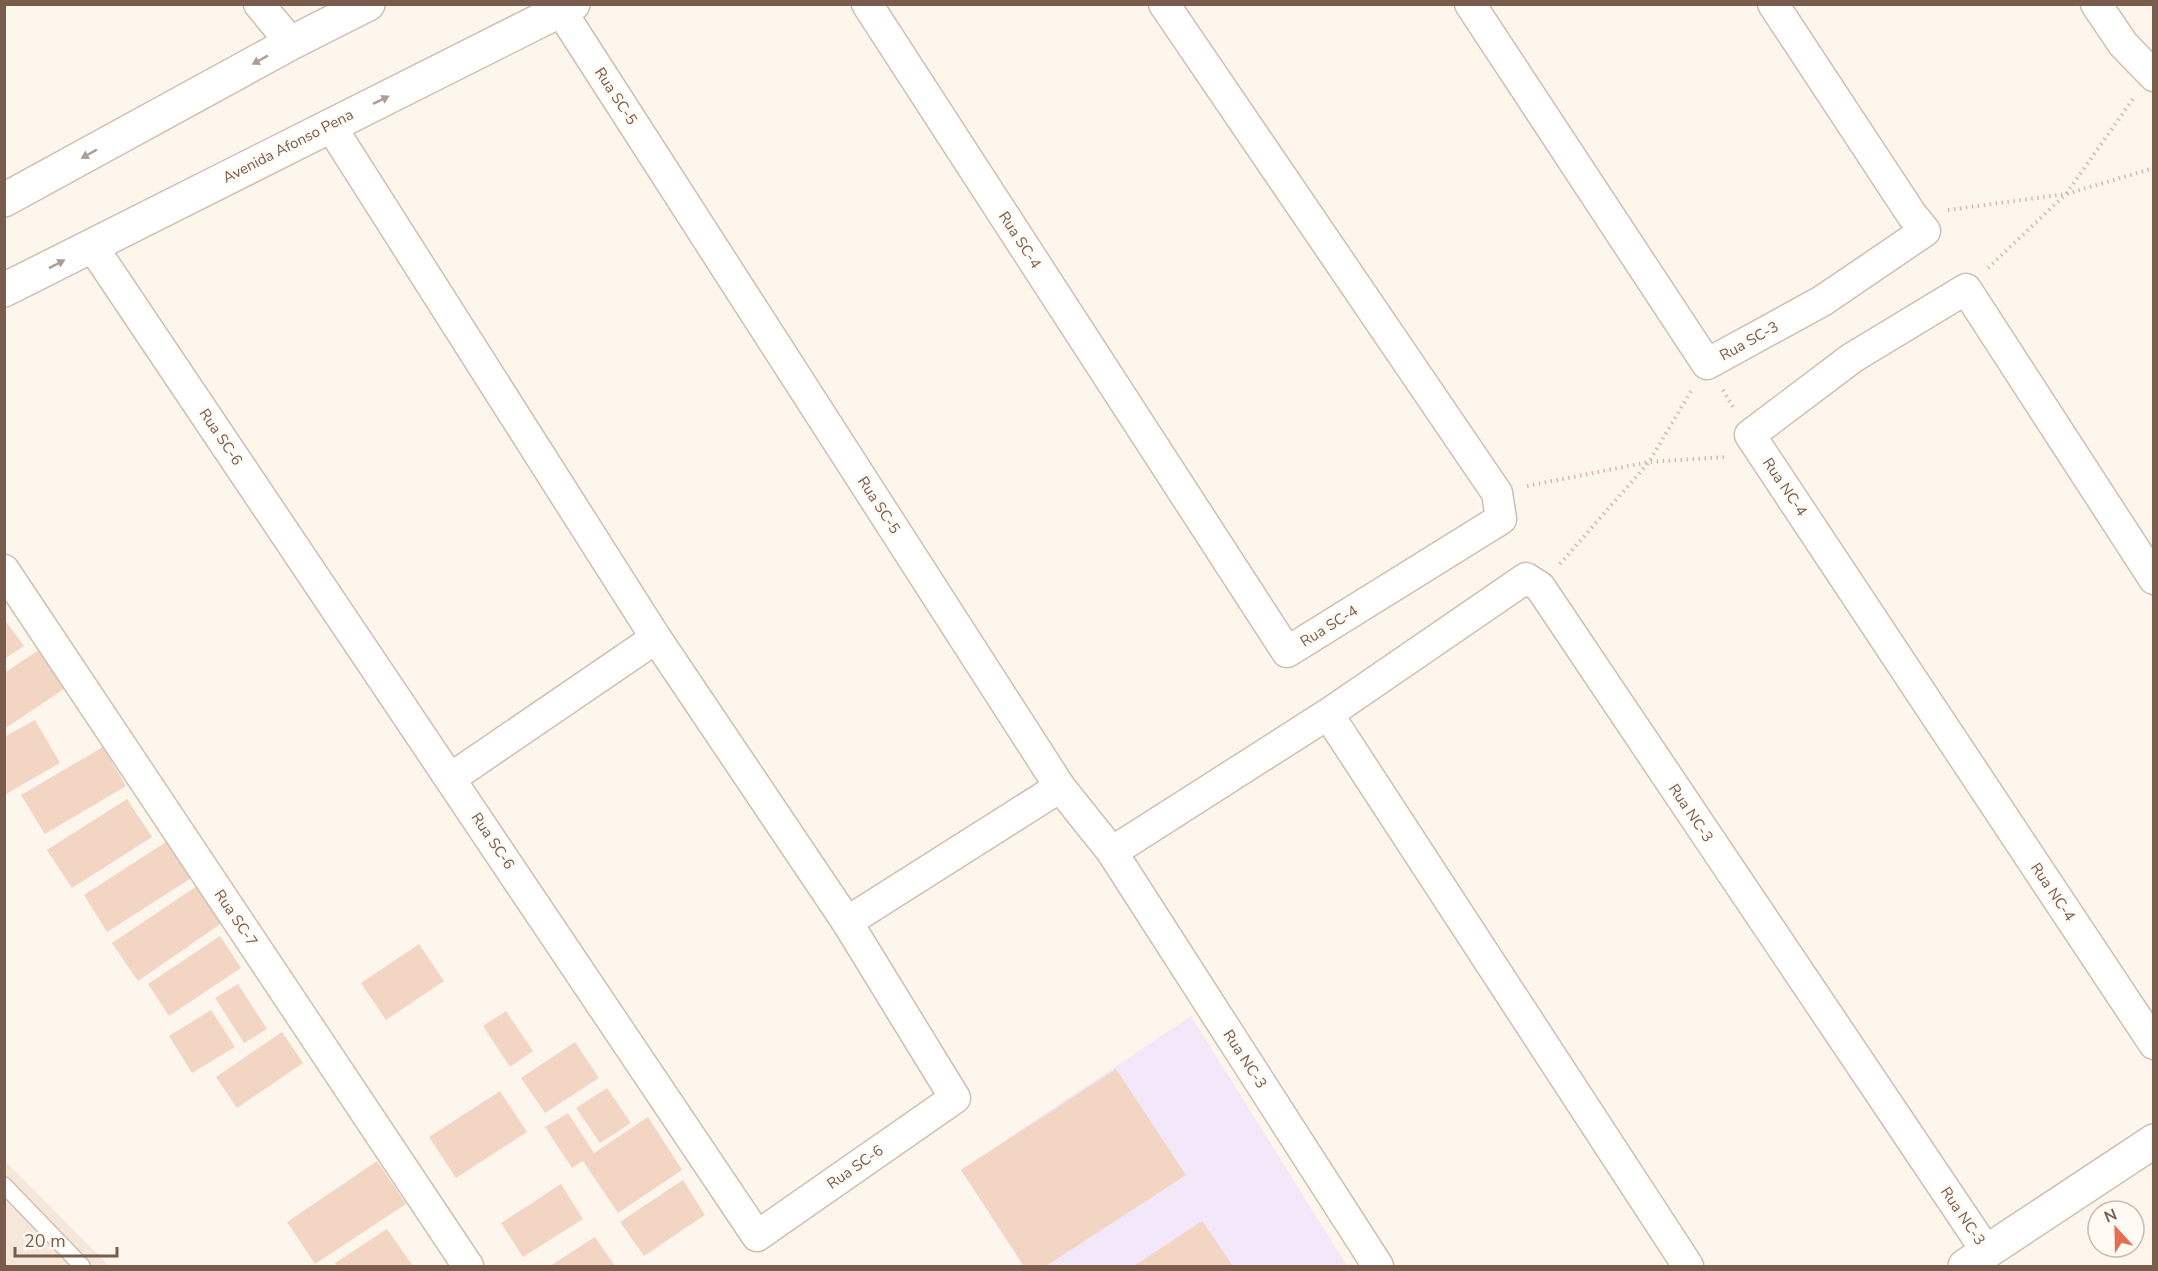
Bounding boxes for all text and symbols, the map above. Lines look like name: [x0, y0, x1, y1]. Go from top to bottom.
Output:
one-way arrow: [251, 55, 268, 65]
street label: Rua SC-5: [590, 63, 642, 129]
one-way arrow: [372, 95, 389, 105]
street label: Avenida Afonso Pena: [219, 104, 357, 188]
one-way arrow: [80, 149, 97, 159]
street label: Rua SC-4: [994, 207, 1046, 273]
one-way arrow: [48, 259, 65, 268]
street label: Rua SC-3: [1716, 317, 1782, 365]
street label: Rua SC-6: [195, 405, 247, 469]
street label: Rua NC-4: [1758, 454, 1812, 520]
street label: Rua SC-5: [853, 472, 905, 538]
street label: Rua SC-4: [1296, 600, 1362, 652]
street label: Rua NC-3: [1664, 780, 1718, 846]
street label: Rua SC-6: [467, 809, 519, 873]
street label: Rua NC-4: [2026, 859, 2080, 925]
street label: Rua SC-7: [210, 886, 262, 950]
street label: Rua NC-3: [1219, 1026, 1271, 1092]
street label: Rua SC-6: [823, 1140, 887, 1194]
street label: Rua NC-3: [1936, 1183, 1990, 1249]
north arrow: [2086, 1199, 2146, 1259]
text: N: [2101, 1204, 2120, 1228]
scale bar: [15, 1220, 117, 1258]
text: 20 m: [24, 1229, 66, 1253]

